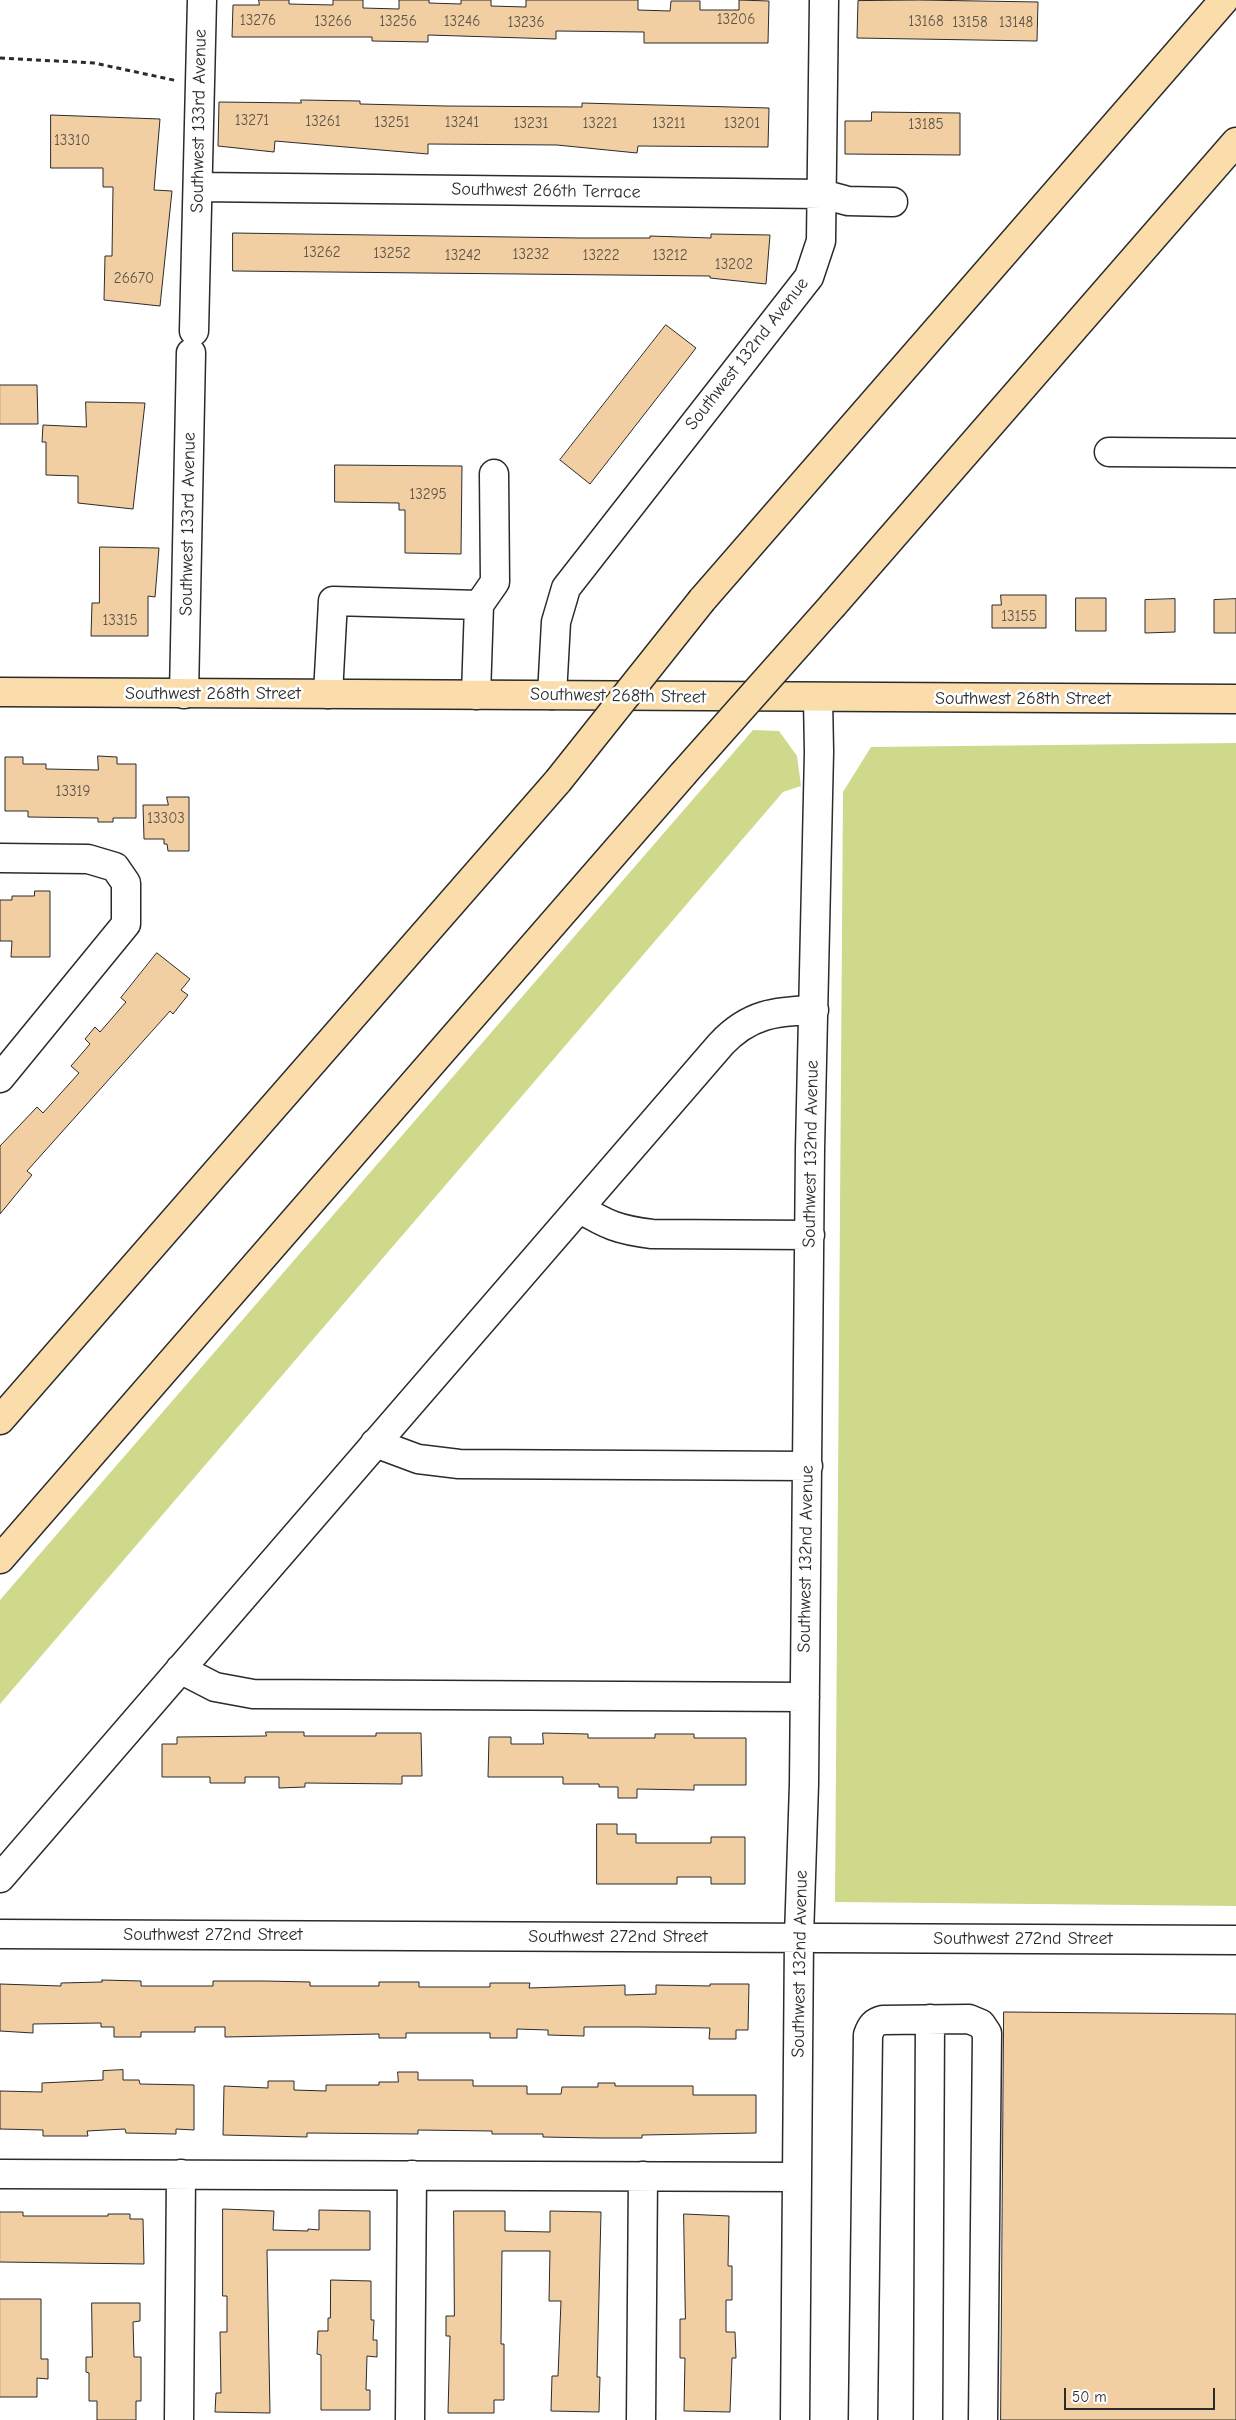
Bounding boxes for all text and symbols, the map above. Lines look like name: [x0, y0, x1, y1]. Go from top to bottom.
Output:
house number: 13206: [717, 11, 755, 29]
house number: 13276: [240, 12, 276, 30]
house number: 13266: [314, 13, 352, 31]
house number: 13256: [379, 13, 417, 31]
house number: 13246: [444, 13, 480, 31]
house number: 13168: [908, 13, 944, 31]
house number: 13236: [507, 14, 545, 32]
house number: 13158: [952, 14, 988, 32]
house number: 13148: [999, 14, 1033, 32]
street label: Southwest 133rd Avenue: [187, 29, 211, 213]
house number: 13271: [235, 112, 269, 130]
house number: 13261: [305, 113, 341, 131]
house number: 13251: [374, 114, 410, 132]
house number: 13241: [445, 114, 479, 132]
house number: 13231: [514, 115, 548, 133]
house number: 13221: [582, 115, 618, 133]
house number: 13211: [652, 115, 686, 133]
house number: 13201: [724, 115, 760, 133]
house number: 13185: [908, 116, 944, 134]
house number: 13310: [54, 132, 90, 150]
street label: Southwest 266th Terrace: [451, 179, 641, 203]
house number: 13262: [303, 244, 341, 262]
house number: 13252: [373, 245, 411, 263]
house number: 13232: [513, 246, 549, 264]
house number: 13242: [445, 247, 481, 265]
house number: 13222: [582, 247, 620, 265]
house number: 13212: [652, 247, 688, 265]
house number: 13202: [715, 256, 753, 274]
house number: 26670: [114, 270, 154, 288]
street label: Southwest 132nd Avenue: [681, 273, 813, 435]
street label: Southwest 133rd Avenue: [176, 432, 200, 616]
house number: 13295: [409, 486, 447, 504]
house number: 13155: [1001, 608, 1037, 626]
house number: 13315: [102, 612, 138, 630]
street label: Southwest 268th Street: [125, 683, 301, 705]
street label: Southwest 268th Street: [530, 684, 706, 708]
street label: Southwest 268th Street: [935, 688, 1111, 710]
house number: 13319: [55, 783, 91, 801]
house number: 13303: [147, 810, 185, 828]
street label: Southwest 132nd Avenue: [799, 1060, 823, 1248]
street label: Southwest 132nd Avenue: [794, 1465, 818, 1653]
street label: Southwest 132nd Avenue: [788, 1870, 812, 2058]
street label: Southwest 272nd Street: [123, 1924, 303, 1946]
street label: Southwest 272nd Street: [528, 1926, 708, 1948]
street label: Southwest 272nd Street: [933, 1928, 1113, 1950]
scale bar: [1066, 2378, 1217, 2410]
text: 50 m: [1072, 2388, 1107, 2406]

